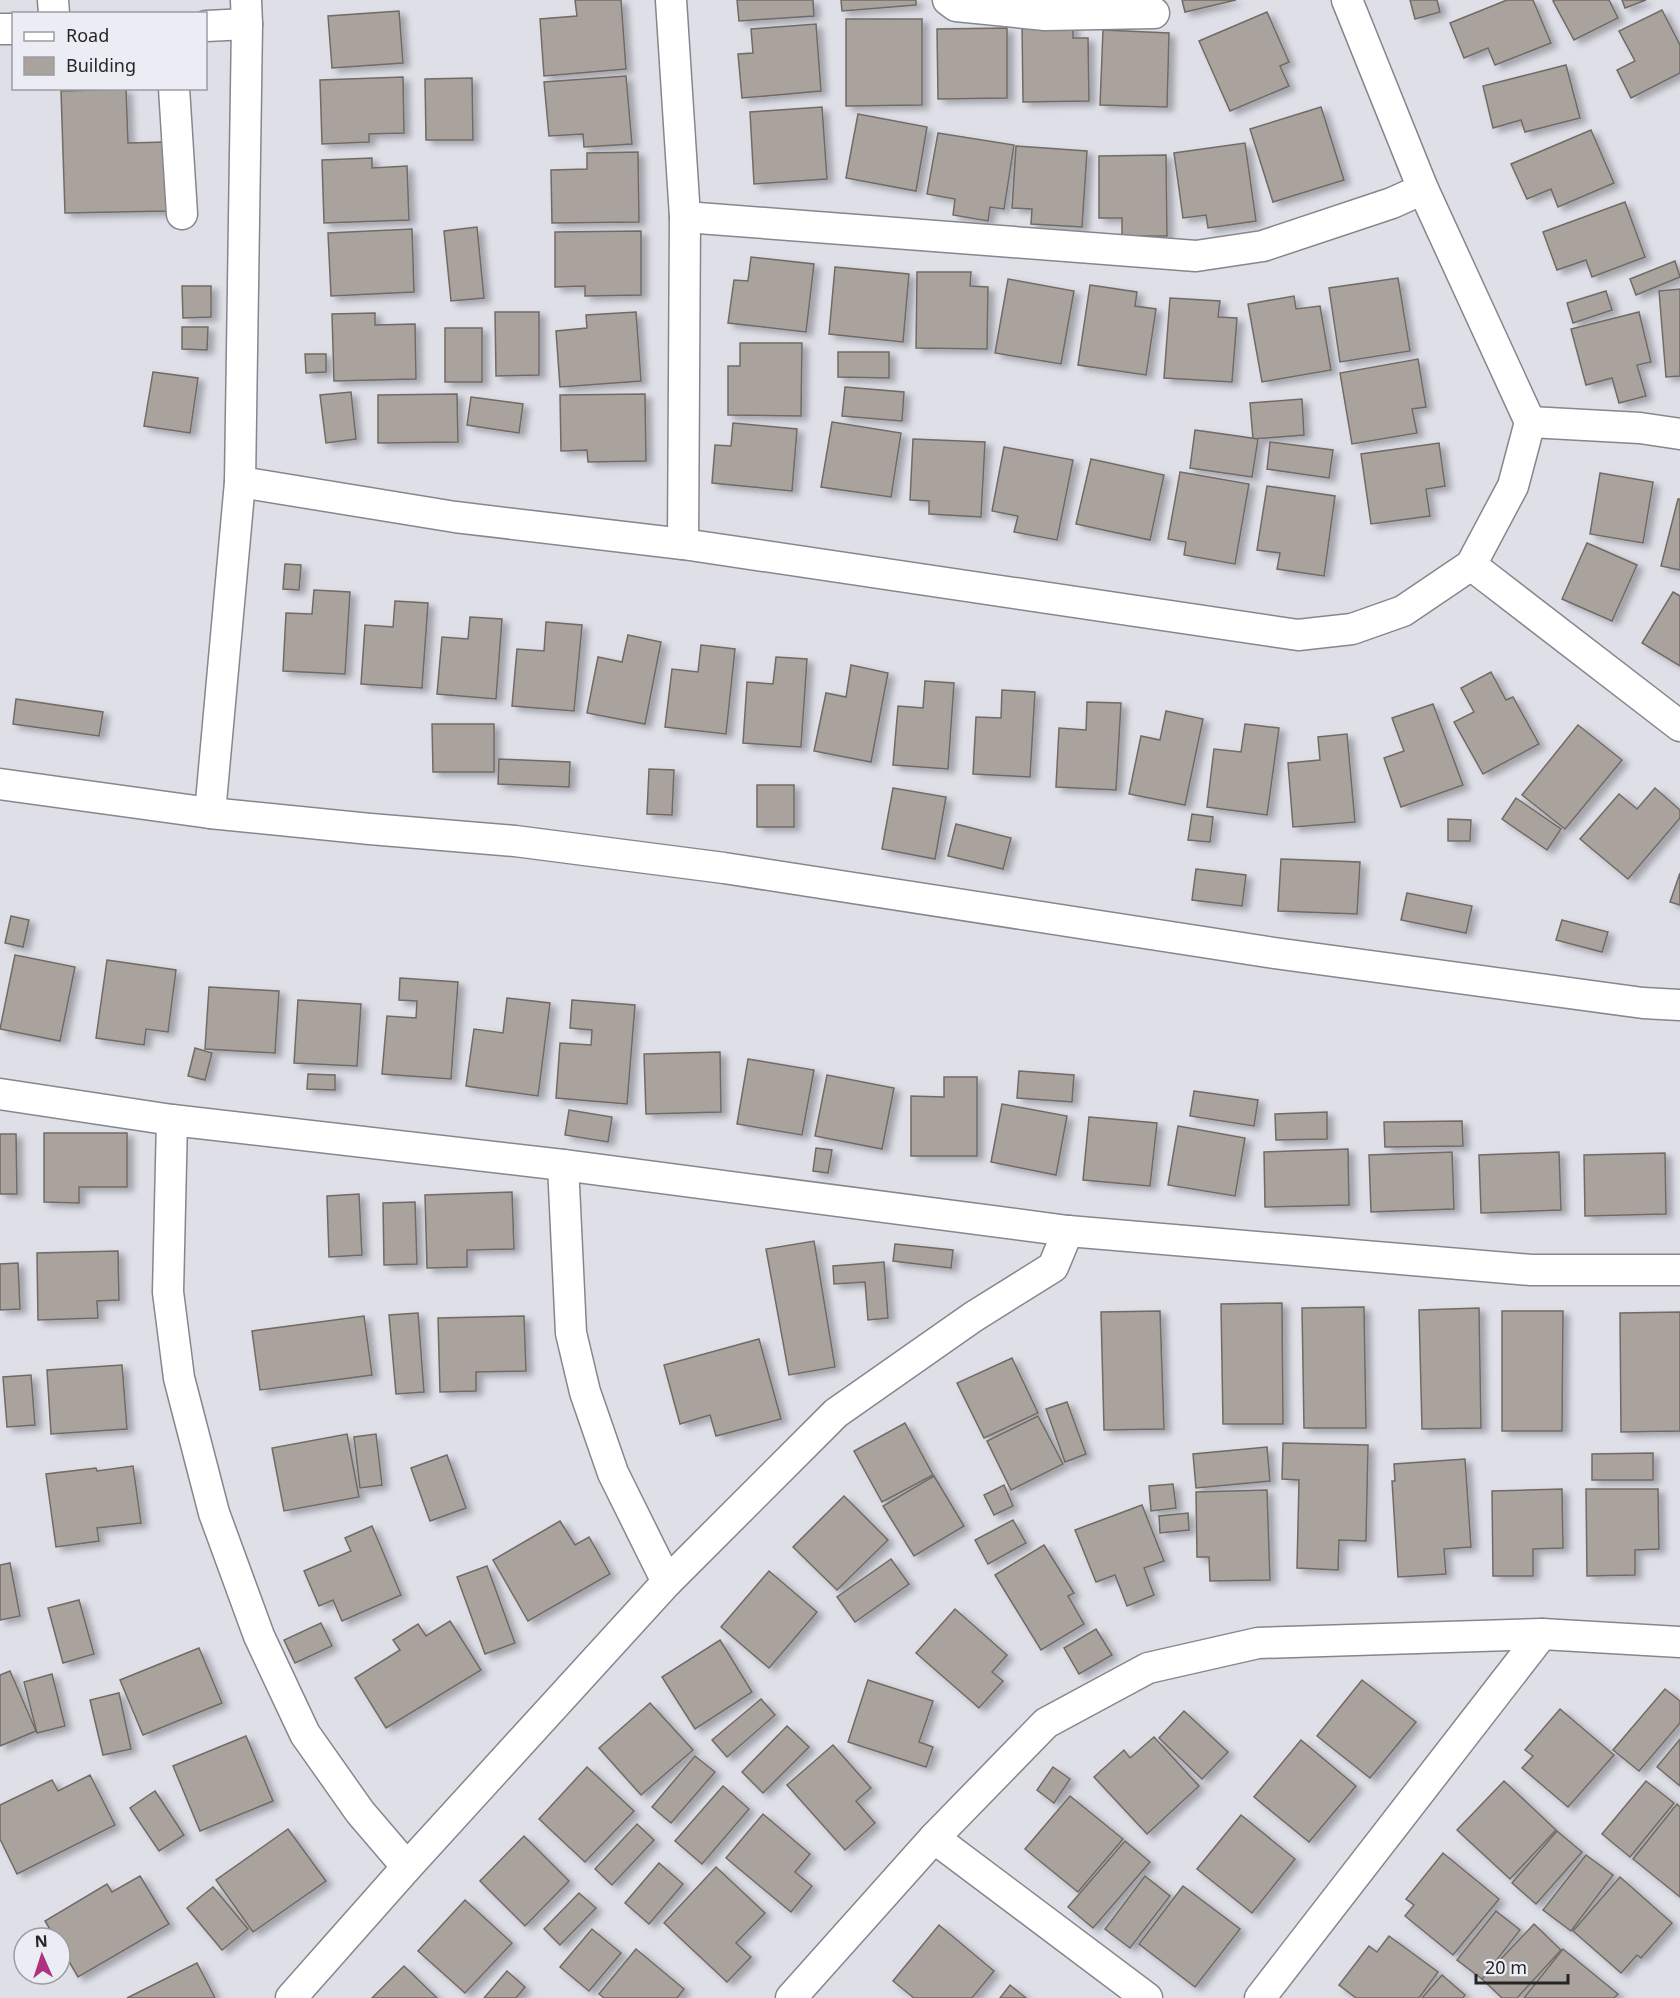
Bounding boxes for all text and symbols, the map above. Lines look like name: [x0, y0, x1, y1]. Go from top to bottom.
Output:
legend: [12, 12, 207, 90]
text: Road: [66, 23, 109, 47]
text: Building: [66, 53, 136, 77]
north arrow: [12, 1926, 72, 1986]
text: N: [34, 1930, 48, 1952]
scale bar: [1476, 1947, 1568, 1985]
text: 20 m: [1485, 1955, 1527, 1979]

